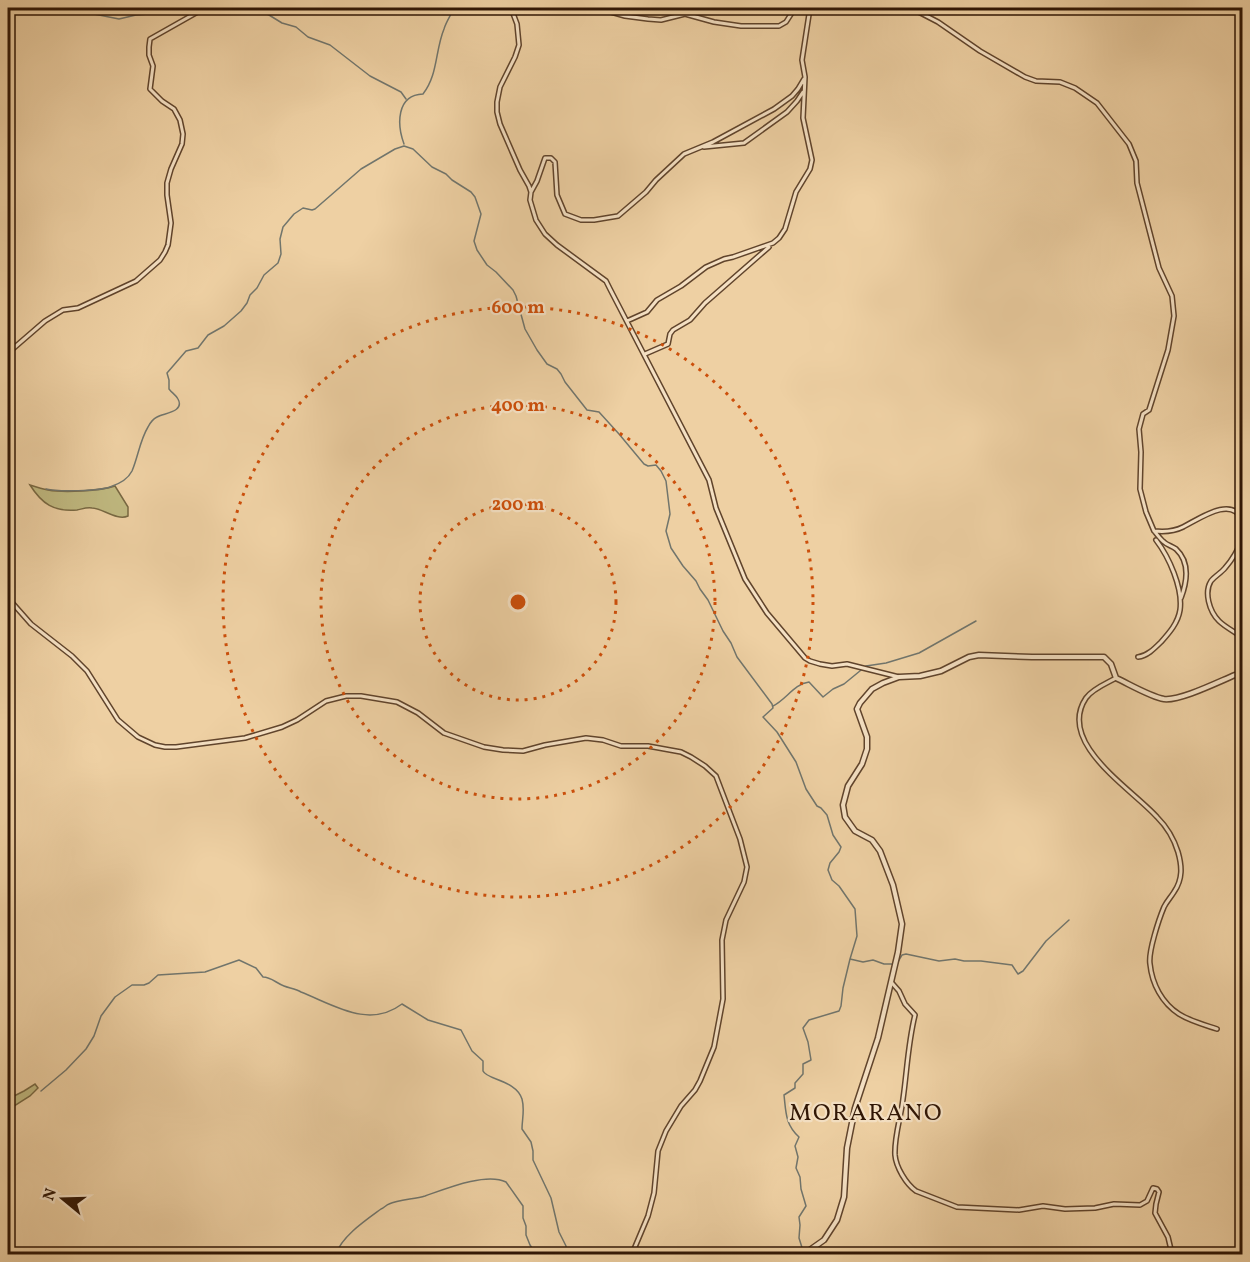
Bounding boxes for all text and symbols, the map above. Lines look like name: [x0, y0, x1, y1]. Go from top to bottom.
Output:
text: 600 m: [491, 296, 545, 321]
text: 400 m: [491, 394, 545, 419]
text: 200 m: [492, 493, 544, 518]
centre of rings: [508, 592, 528, 612]
district label: MORARANO: [789, 1097, 943, 1131]
north arrow: [33, 1169, 93, 1229]
text: N: [38, 1185, 63, 1204]

